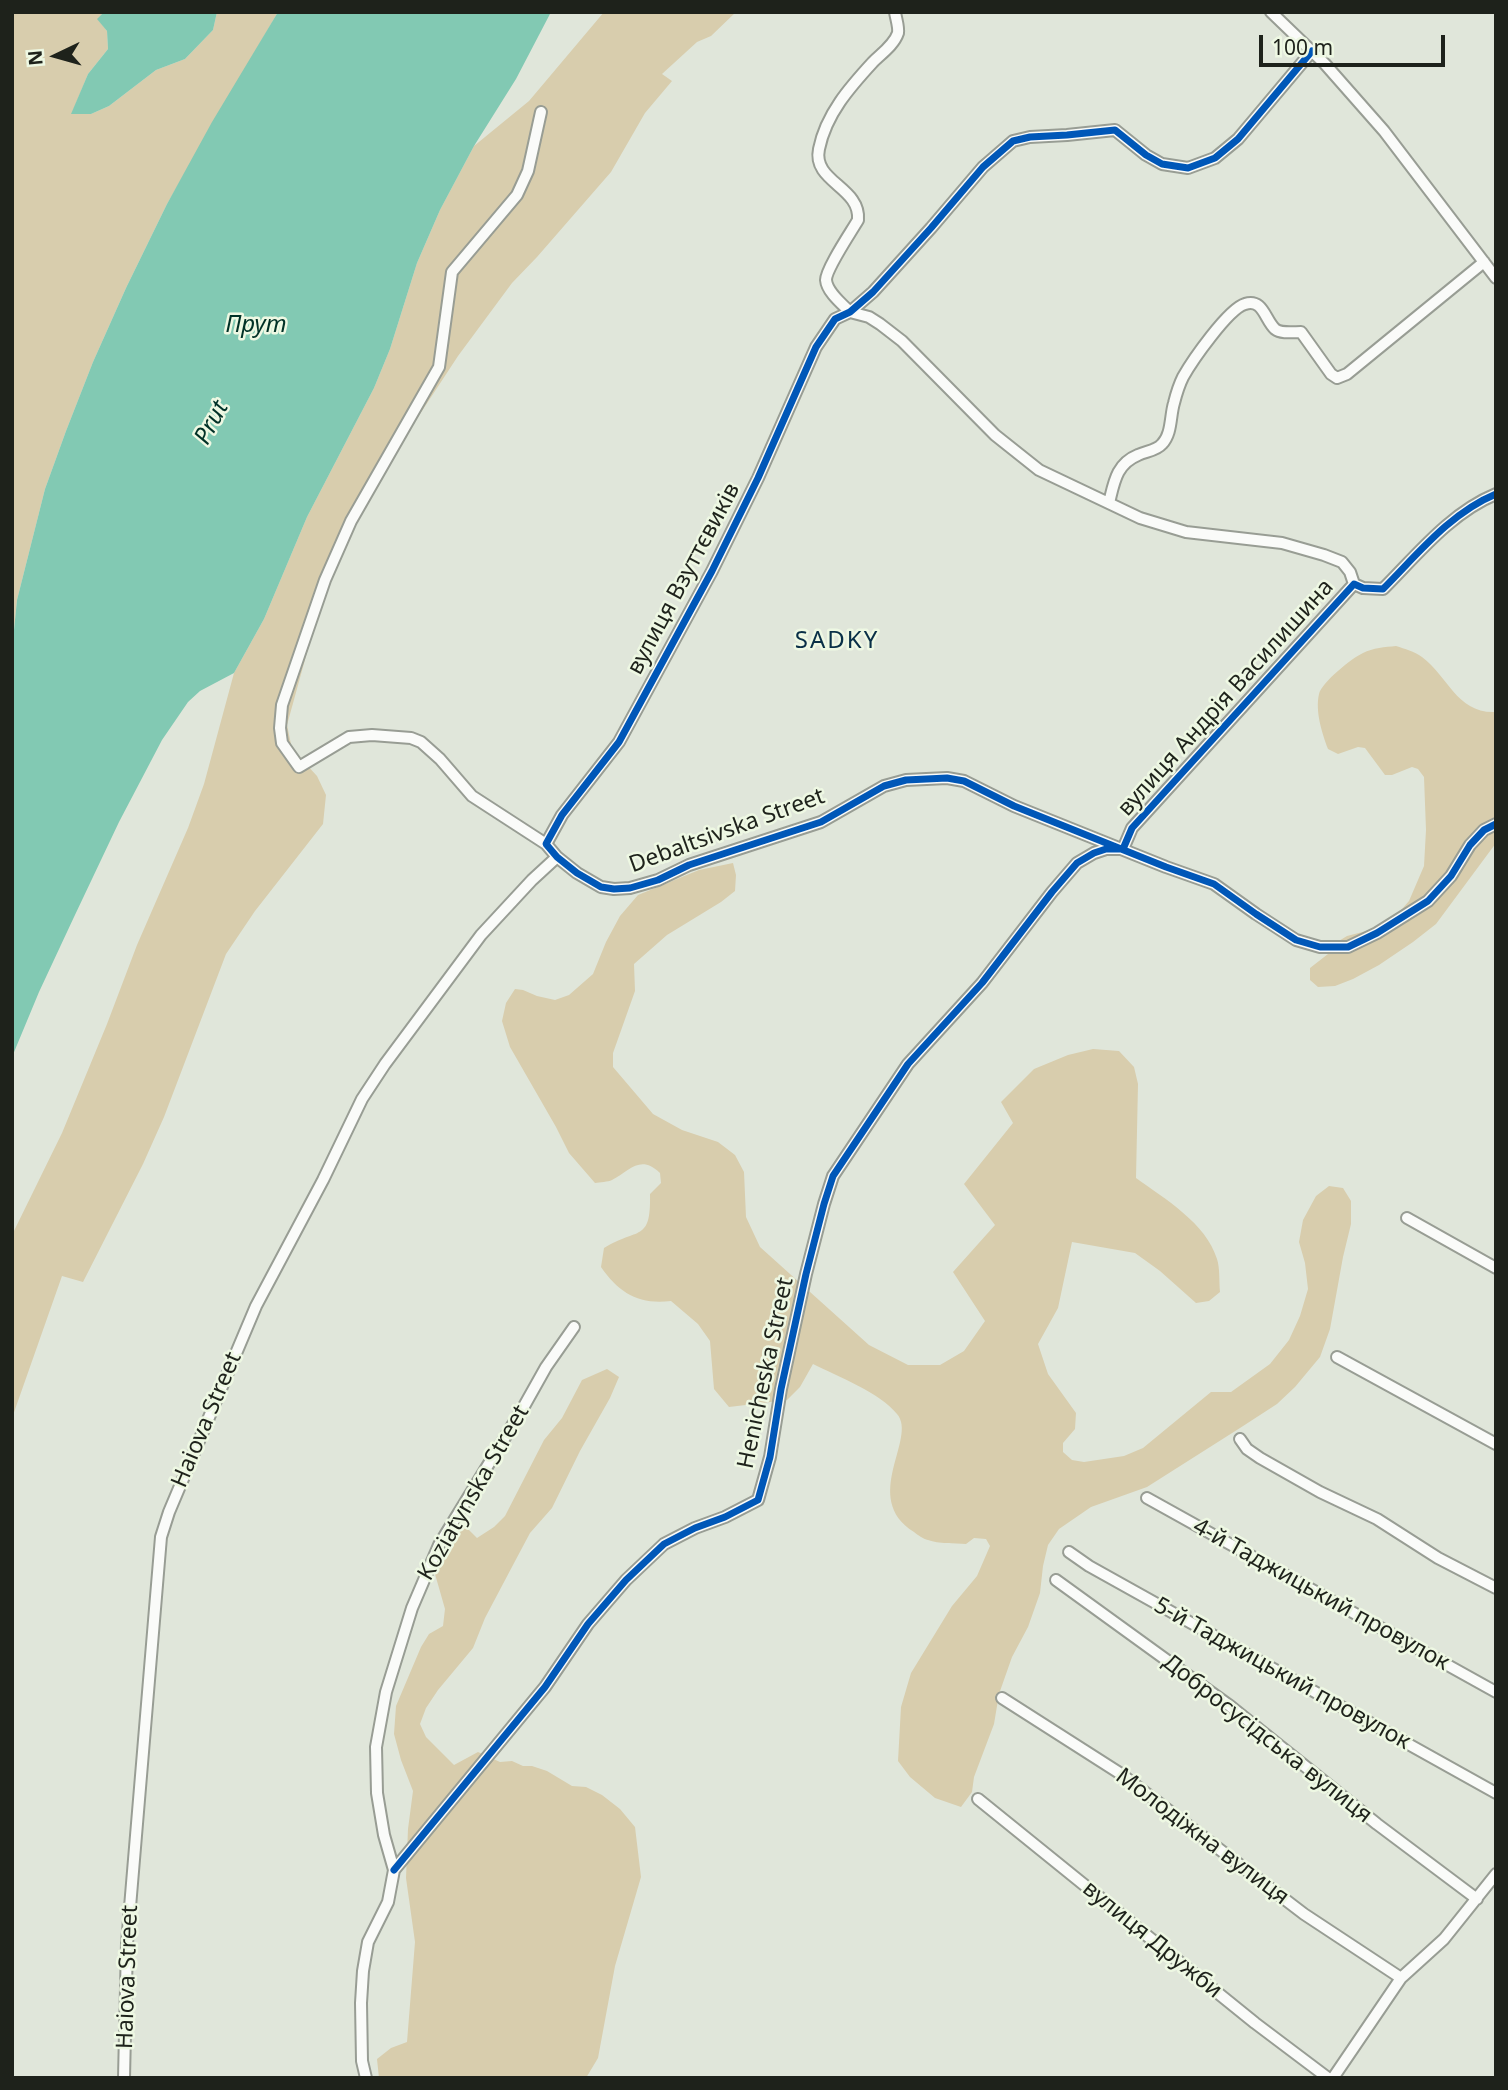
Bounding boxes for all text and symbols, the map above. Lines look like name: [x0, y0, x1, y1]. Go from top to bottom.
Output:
north arrow: [21, 21, 91, 91]
scale bar: [1263, 21, 1448, 65]
text: 100 m: [1272, 33, 1333, 61]
text: N: [21, 49, 49, 67]
water label: Прут: [225, 311, 287, 339]
water label: Prut: [189, 396, 235, 450]
street label: вулиця Взуттєвиків: [622, 479, 746, 679]
street label: вулиця Андрія Василишина: [1112, 574, 1340, 822]
district label: SADKY: [795, 627, 879, 655]
street label: Debaltsivska Street: [625, 783, 829, 879]
street label: Henicheska Street: [732, 1275, 800, 1471]
street label: Haiova Street: [166, 1348, 248, 1492]
street label: Koziatynska Street: [412, 1400, 536, 1586]
street label: 4-й Таджицький провулок: [1188, 1513, 1454, 1677]
street label: 5-й Таджицький провулок: [1149, 1592, 1415, 1756]
street label: Добросусідська вулиця: [1157, 1649, 1377, 1829]
street label: Молодіжна вулиця: [1110, 1763, 1294, 1911]
street label: вулиця Дружби: [1077, 1875, 1227, 2005]
street label: Haiova Street: [112, 1905, 144, 2049]

